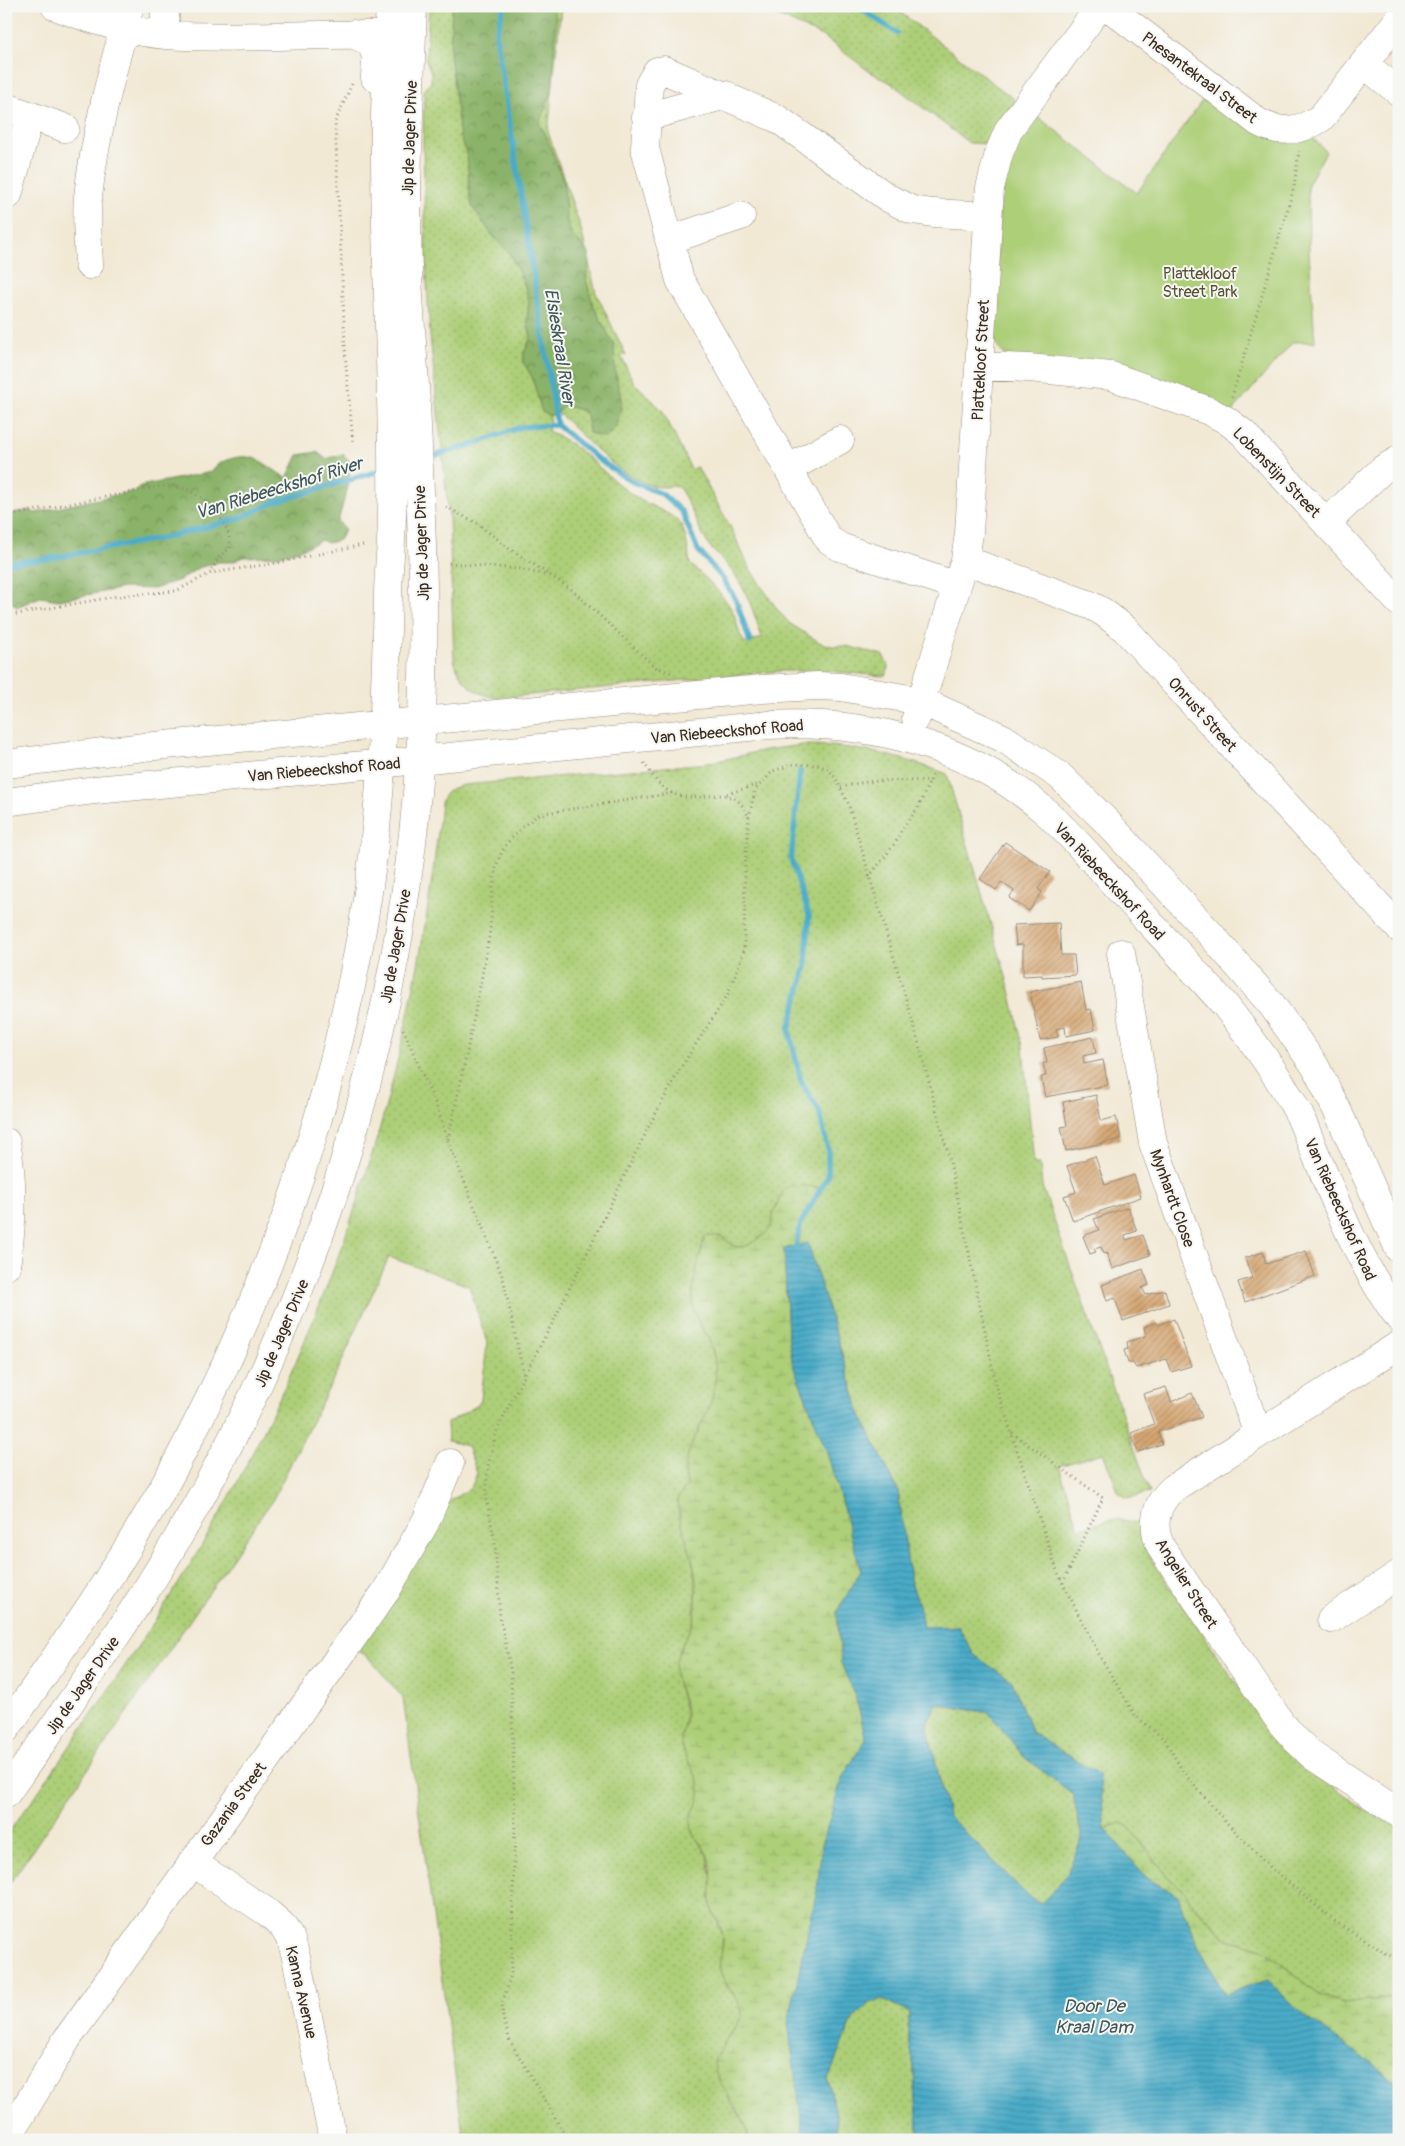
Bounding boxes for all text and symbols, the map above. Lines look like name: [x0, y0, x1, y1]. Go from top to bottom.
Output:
street label: Phesantekraal Street: [1138, 28, 1262, 128]
street label: Jip de Jager Drive: [398, 80, 422, 196]
park label: Plattekloof Street Park: [1163, 264, 1238, 302]
water label: Elsieskraal River: [539, 287, 581, 410]
street label: Plattekloof Street: [968, 298, 994, 421]
street label: Lobenstijn Street: [1228, 423, 1325, 523]
water label: Van Riebeeckshof River: [193, 451, 368, 525]
street label: Jip de Jager Drive: [410, 485, 434, 601]
street label: Onrust Street: [1164, 673, 1241, 756]
street label: Van Riebeeckshof Road: [650, 715, 805, 749]
street label: Van Riebeeckshof Road: [247, 753, 402, 787]
street label: Van Riebeeckshof Road: [1049, 819, 1169, 945]
street label: Jip de Jager Drive: [376, 888, 416, 1005]
street label: Van Riebeeckshof Road: [1300, 1135, 1381, 1284]
street label: Mynhardt Close: [1145, 1147, 1199, 1250]
street label: Jip de Jager Drive: [250, 1276, 314, 1390]
street label: Angelier Street: [1151, 1535, 1222, 1633]
street label: Jip de Jager Drive: [42, 1633, 124, 1739]
street label: Gazania Street: [196, 1758, 271, 1851]
street label: Kanna Avenue: [281, 1944, 321, 2041]
water label: Door De Kraal Dam: [1055, 1995, 1134, 2039]

